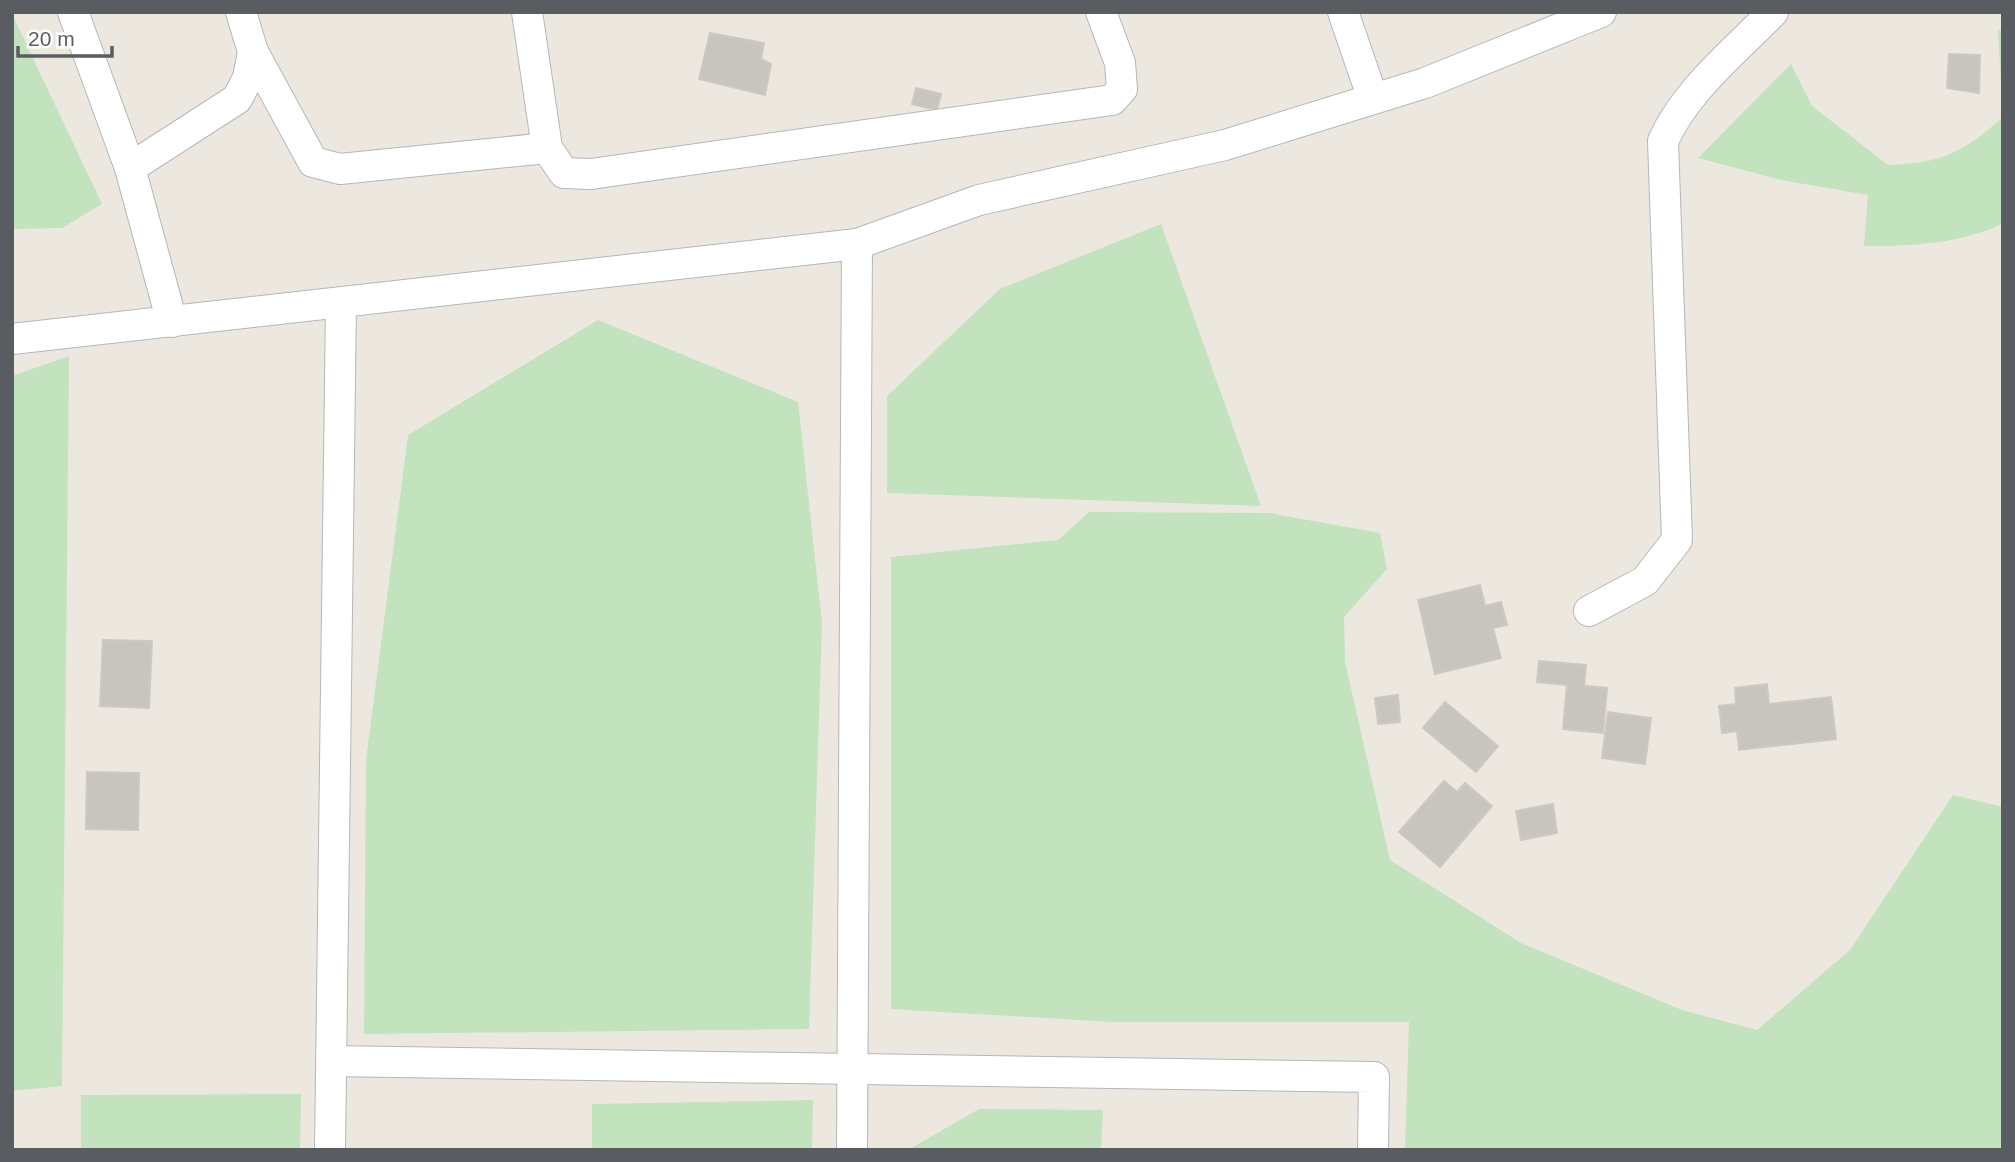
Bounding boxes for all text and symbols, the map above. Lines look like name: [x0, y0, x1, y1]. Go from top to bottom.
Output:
scale bar: [18, 14, 112, 58]
text: 20 m: [28, 27, 75, 50]

